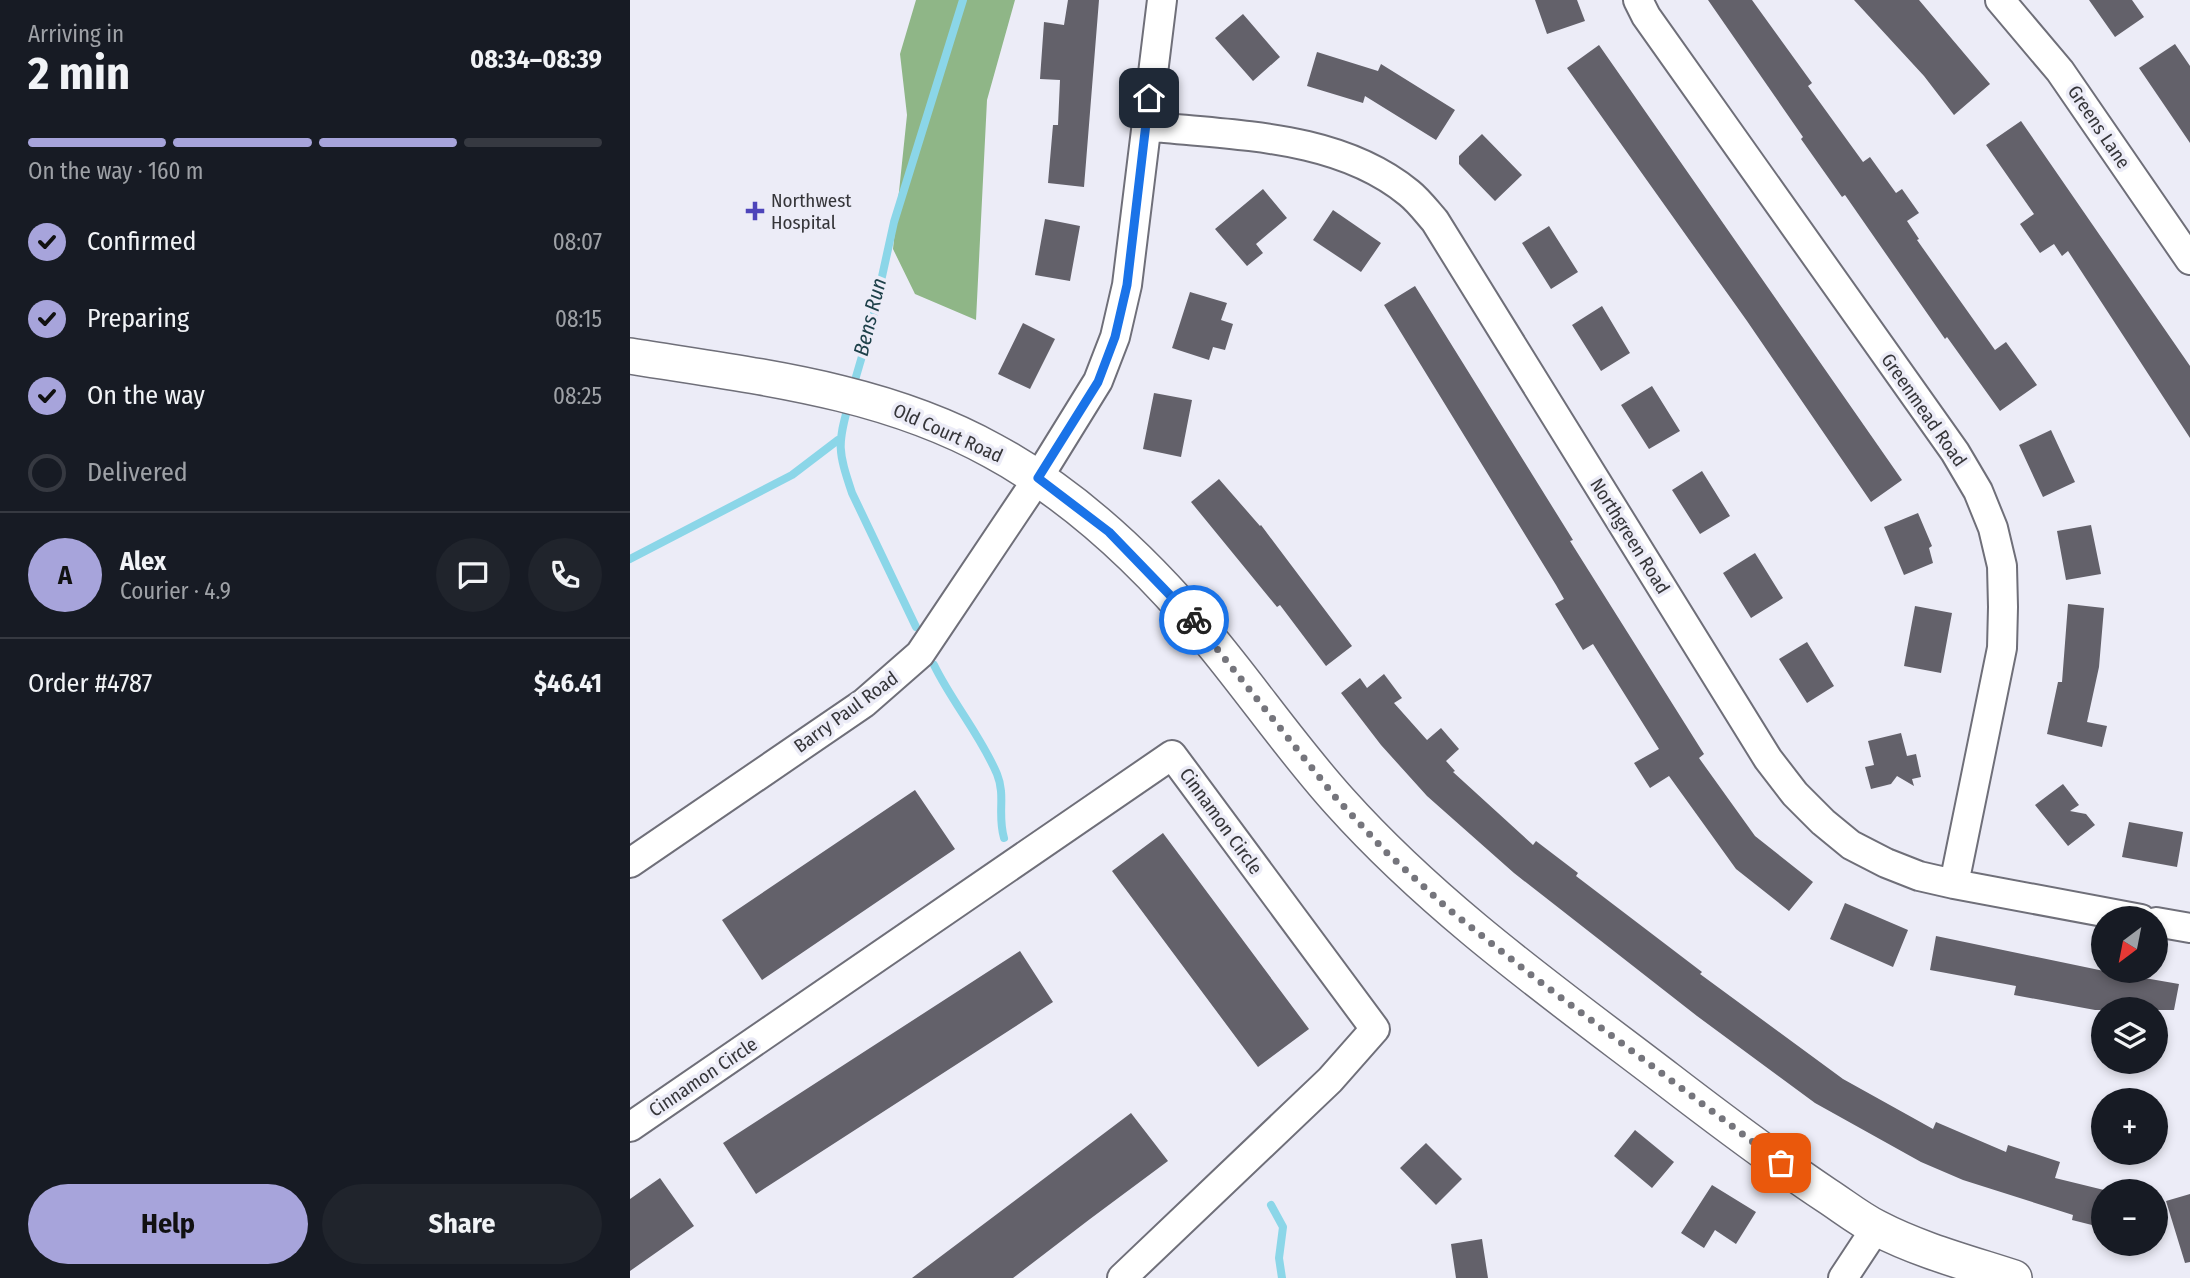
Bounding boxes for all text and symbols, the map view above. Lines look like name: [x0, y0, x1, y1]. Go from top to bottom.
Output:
text: Arriving in: [28, 20, 124, 48]
text: 08:34–08:39: [470, 44, 602, 75]
text: 2 min: [28, 46, 130, 101]
pin: [1119, 68, 1179, 128]
icon: home: [1130, 79, 1168, 117]
street label: Greens Lane: [2063, 81, 2135, 173]
text: On the way · 160 m: [28, 157, 203, 185]
place label: Northwest Hospital: [771, 189, 852, 234]
marker: Northwest Hospital: [745, 201, 765, 221]
icon: check: [28, 223, 66, 261]
text: Confirmed: [87, 226, 197, 257]
text: 08:07: [553, 228, 602, 256]
water label: Bens Run: [848, 275, 892, 359]
icon: check: [28, 300, 66, 338]
text: Preparing: [87, 303, 189, 334]
text: 08:15: [555, 305, 602, 333]
street label: Greenmead Road: [1876, 349, 1972, 471]
icon: check: [28, 377, 66, 415]
text: On the way: [87, 380, 205, 411]
text: 08:25: [553, 382, 602, 410]
street label: Old Court Road: [890, 399, 1006, 467]
text: Delivered: [87, 457, 188, 488]
street label: Northgreen Road: [1585, 474, 1675, 598]
button: chat: [436, 538, 510, 612]
button: phone: [528, 538, 602, 612]
text: Alex: [120, 546, 166, 577]
text: A: [58, 560, 72, 591]
text: Courier · 4.9: [120, 577, 231, 605]
courier: [1159, 585, 1229, 655]
icon: bike: [1175, 601, 1213, 639]
street label: Barry Paul Road: [789, 667, 903, 757]
text: Order #4787: [28, 668, 152, 699]
text: $46.41: [534, 668, 602, 699]
street label: Cinnamon Circle: [1175, 763, 1267, 879]
north arrow: [2091, 906, 2168, 984]
map controls: [2091, 906, 2168, 1256]
button: layers: [2091, 997, 2168, 1074]
street label: Cinnamon Circle: [644, 1032, 762, 1122]
button: +: [2091, 1088, 2168, 1165]
pin: [1751, 1133, 1811, 1193]
icon: bag: [1762, 1144, 1800, 1182]
button: −: [2091, 1179, 2168, 1256]
button: Help: [28, 1184, 308, 1264]
button: Share: [322, 1184, 602, 1264]

